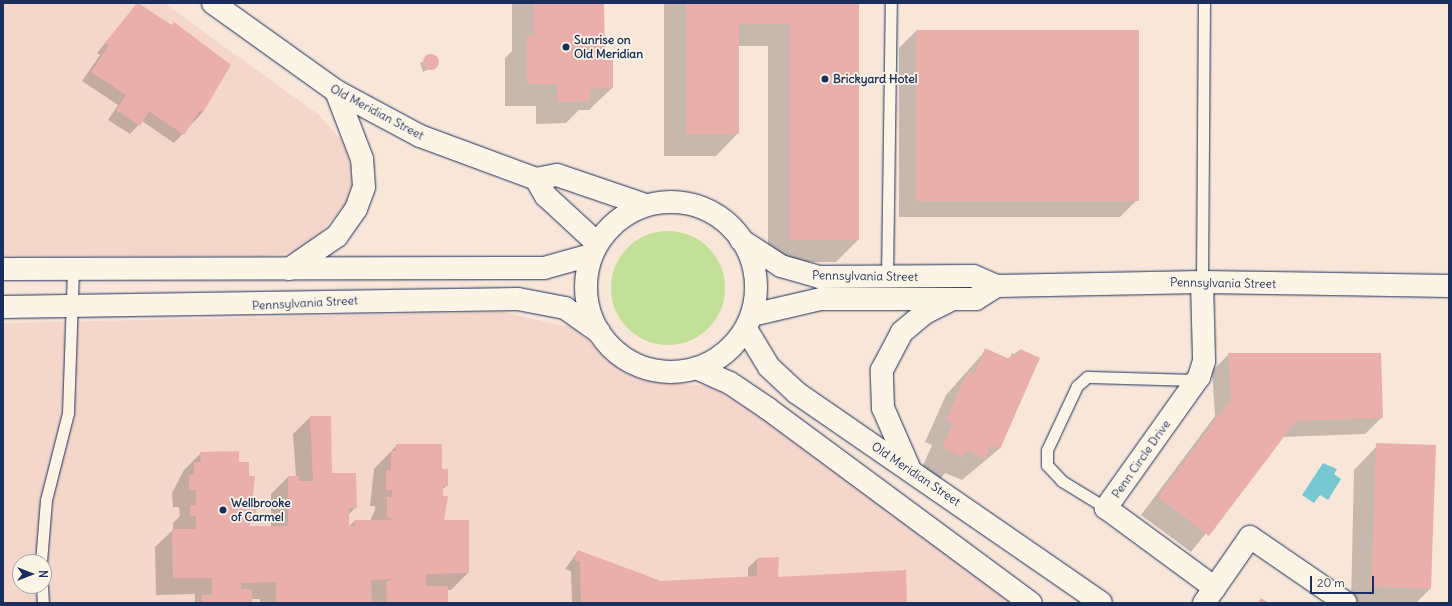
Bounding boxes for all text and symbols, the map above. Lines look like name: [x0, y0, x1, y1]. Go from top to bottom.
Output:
place label: Sunrise on Old Meridian: [574, 33, 643, 61]
marker: Sunrise on Old Meridian: [561, 42, 571, 52]
place label: Brickyard Hotel: [833, 72, 917, 86]
marker: Brickyard Hotel: [820, 74, 830, 84]
street label: Old Meridian Street: [328, 81, 426, 143]
street label: Pennsylvania Street: [812, 268, 918, 284]
street label: Pennsylvania Street: [1170, 275, 1276, 291]
street label: Pennsylvania Street: [252, 293, 358, 313]
street label: Penn Circle Drive: [1109, 417, 1173, 501]
street label: Old Meridian Street: [869, 439, 963, 509]
place label: Wellbrooke of Carmel: [231, 496, 291, 524]
marker: Wellbrooke of Carmel: [218, 505, 228, 515]
north arrow: [12, 554, 52, 594]
scale bar: [1312, 568, 1376, 594]
text: N: [36, 570, 50, 578]
text: 20 m: [1317, 575, 1345, 590]

